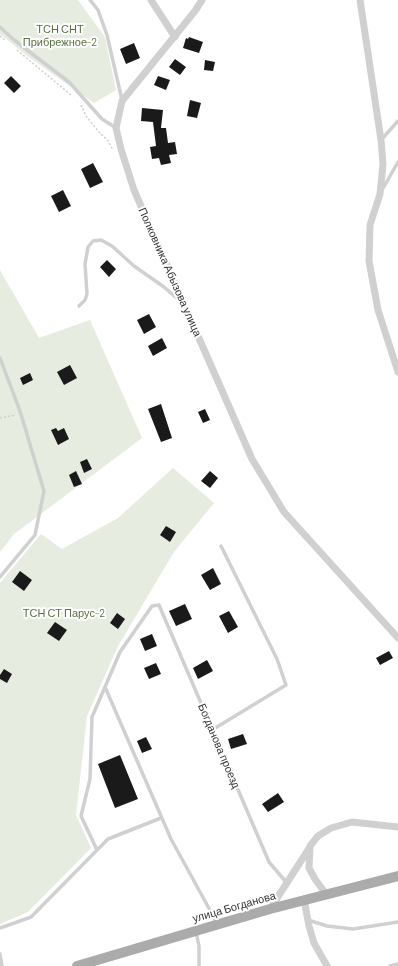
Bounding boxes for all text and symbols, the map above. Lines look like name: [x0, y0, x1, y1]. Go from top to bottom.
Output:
park label: ТСН СНТ Прибрежное-2: [23, 22, 97, 48]
street label: Полковника Абызова улица: [136, 206, 204, 338]
park label: ТСН СТ Парус-2: [23, 606, 105, 620]
street label: Богданова проезд: [195, 702, 243, 790]
street label: улица Богданова: [191, 889, 277, 925]

